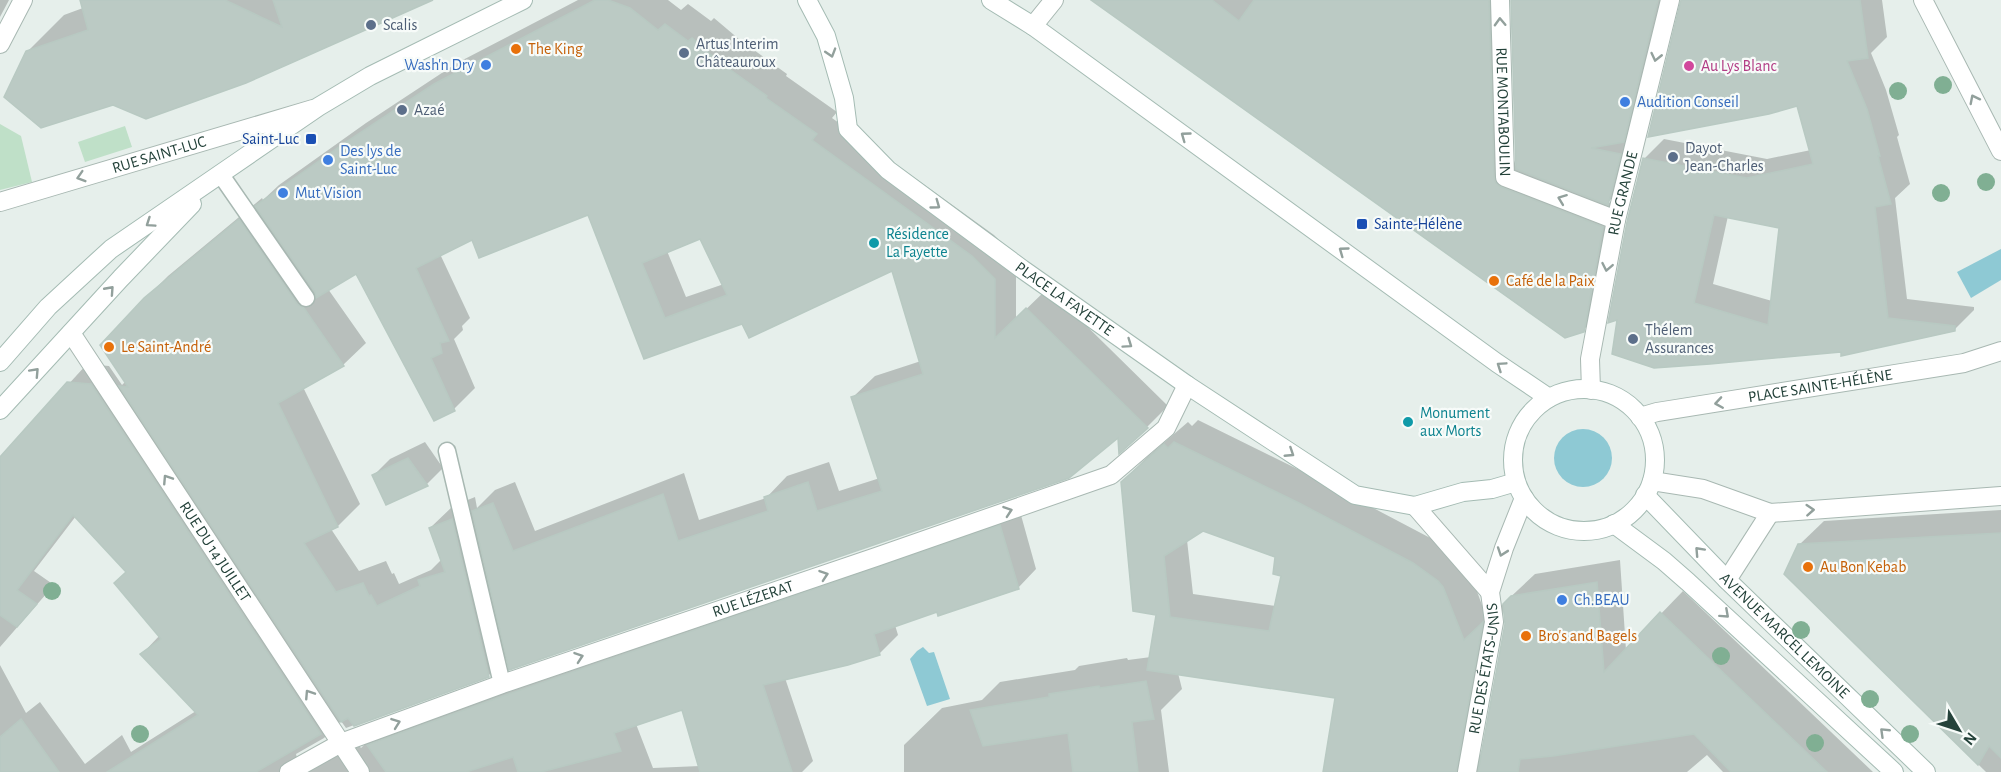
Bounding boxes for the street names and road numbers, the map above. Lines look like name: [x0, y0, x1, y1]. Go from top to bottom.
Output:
street label: RUE MONTABOULIN: [1493, 47, 1513, 177]
street label: RUE SAINT-LUC: [110, 133, 208, 176]
street label: RUE GRANDE: [1605, 149, 1641, 236]
street label: PLACE LA FAYETTE: [1012, 259, 1116, 339]
street label: PLACE SAINTE-HÉLÈNE: [1747, 367, 1894, 405]
street label: RUE DU 14 JUILLET: [176, 499, 254, 605]
street label: AVENUE MARCEL LEMOINE: [1717, 570, 1853, 702]
street label: RUE LÉZERAT: [710, 578, 796, 620]
street label: RUE DES ÉTATS-UNIS: [1466, 602, 1502, 735]

